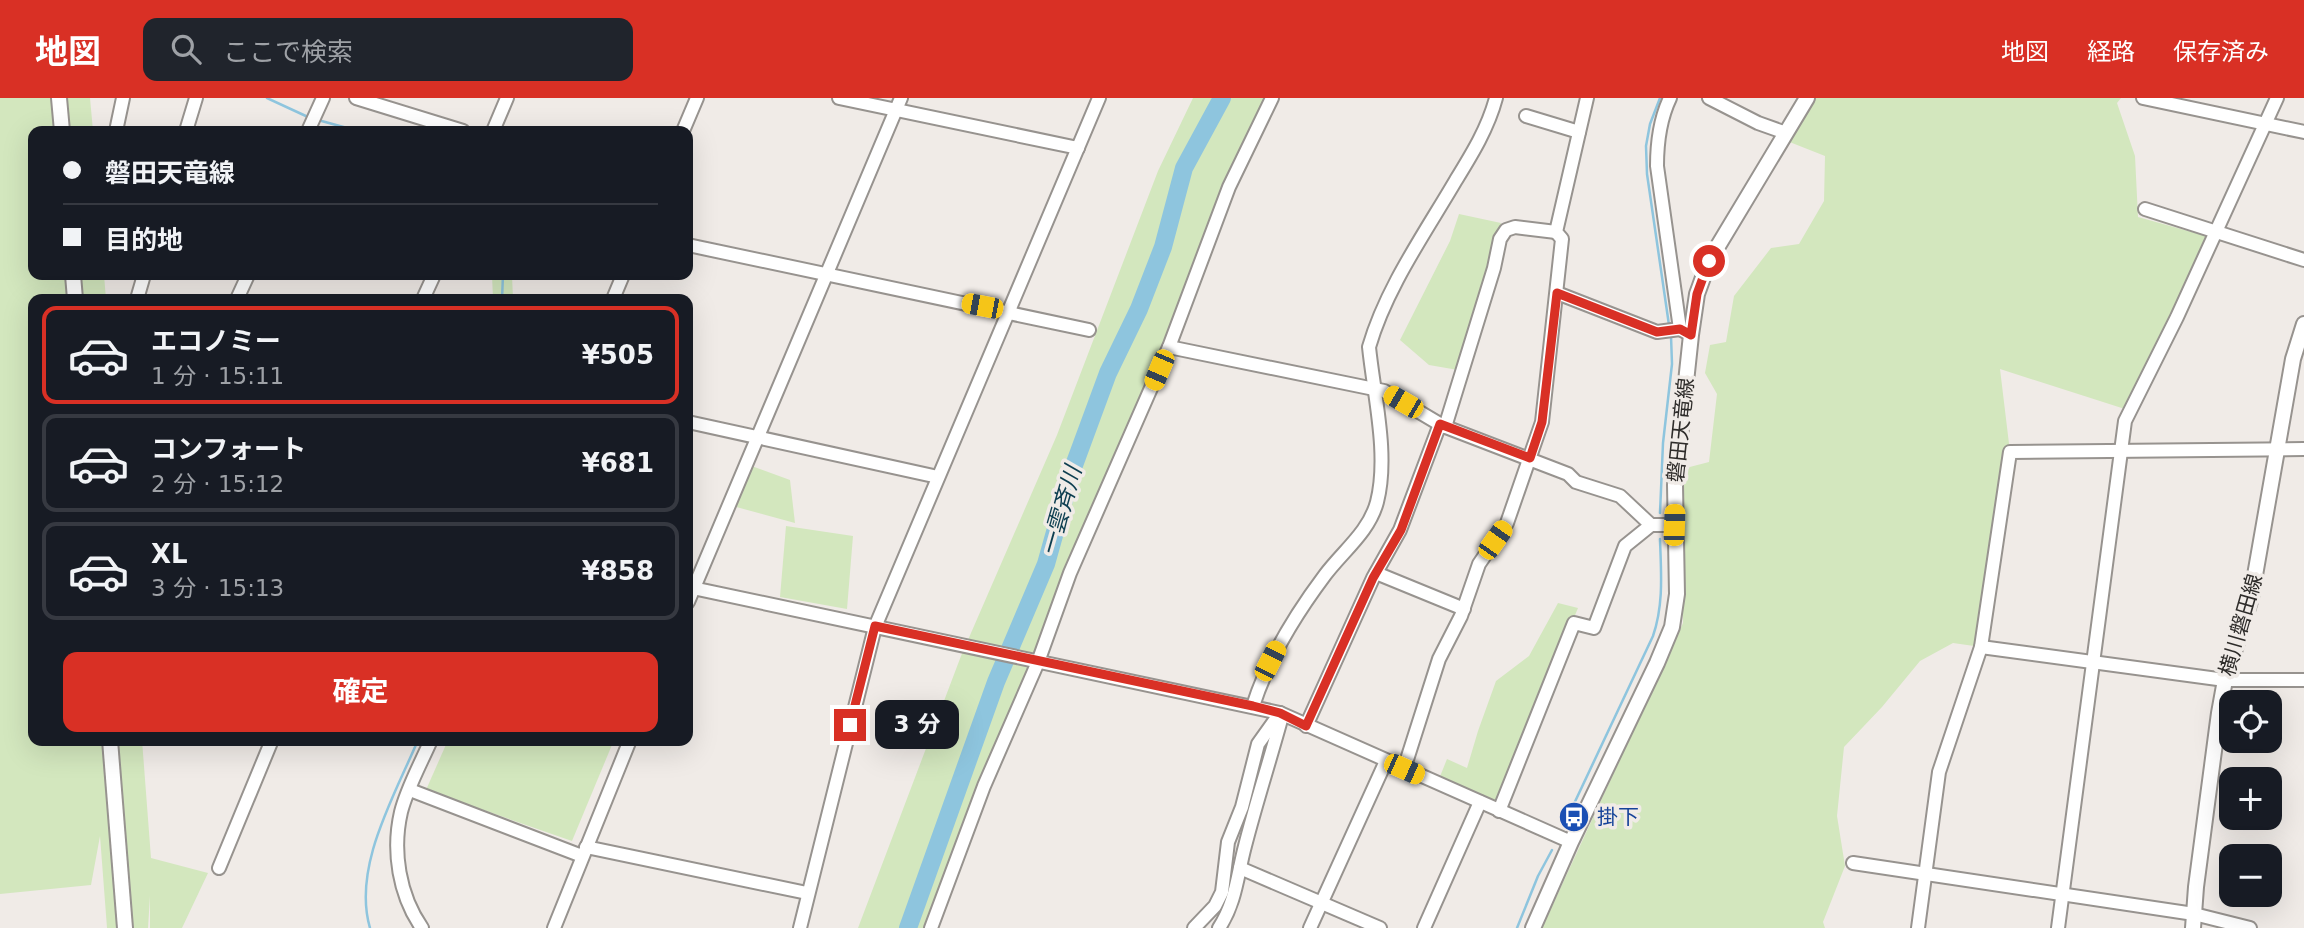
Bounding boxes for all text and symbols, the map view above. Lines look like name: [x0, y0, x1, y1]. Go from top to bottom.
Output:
search box: [143, 18, 633, 81]
icon: search: [167, 30, 205, 68]
text: 地図: [35, 32, 101, 71]
text: ここで検索: [223, 37, 353, 67]
text: 地図: [2001, 38, 2049, 66]
text: 経路: [2087, 38, 2135, 66]
text: 保存済み: [2173, 38, 2269, 66]
text: 磐田天竜線: [105, 158, 235, 188]
text: 目的地: [105, 225, 183, 255]
route start: [1693, 245, 1725, 277]
car: [960, 292, 1005, 320]
icon: car: [67, 324, 130, 387]
text: エコノミー: [151, 326, 281, 356]
text: ¥505: [582, 340, 654, 370]
car: [1142, 347, 1177, 393]
text: 1 分 · 15:11: [151, 363, 284, 389]
street label: 磐田天竜線: [1664, 377, 1698, 483]
car: [1380, 382, 1427, 422]
icon: car: [67, 432, 130, 495]
text: コンフォート: [151, 434, 306, 464]
text: ¥681: [582, 448, 654, 478]
water label: 一雲斉川: [1036, 460, 1087, 559]
text: 2 分 · 15:12: [151, 471, 284, 497]
car: [1663, 504, 1686, 546]
car: [1475, 517, 1516, 563]
text: XL: [151, 539, 188, 569]
icon: car: [67, 540, 130, 603]
text: ¥858: [582, 556, 654, 586]
street label: 横川磐田線: [2215, 571, 2267, 679]
text: 3 分 · 15:13: [151, 575, 284, 601]
car: [1252, 638, 1289, 684]
button: 確定: [63, 652, 658, 732]
map controls: [2219, 690, 2282, 907]
button: locate: [2219, 690, 2282, 753]
callout: 3 分: [874, 700, 959, 750]
route end: [834, 709, 866, 741]
text: 3 分: [893, 711, 941, 737]
car: [1381, 751, 1428, 787]
button: +: [2219, 767, 2282, 830]
bus stop icon: 掛下: [1557, 800, 1591, 834]
place label: 掛下: [1597, 805, 1639, 829]
button: −: [2219, 844, 2282, 907]

